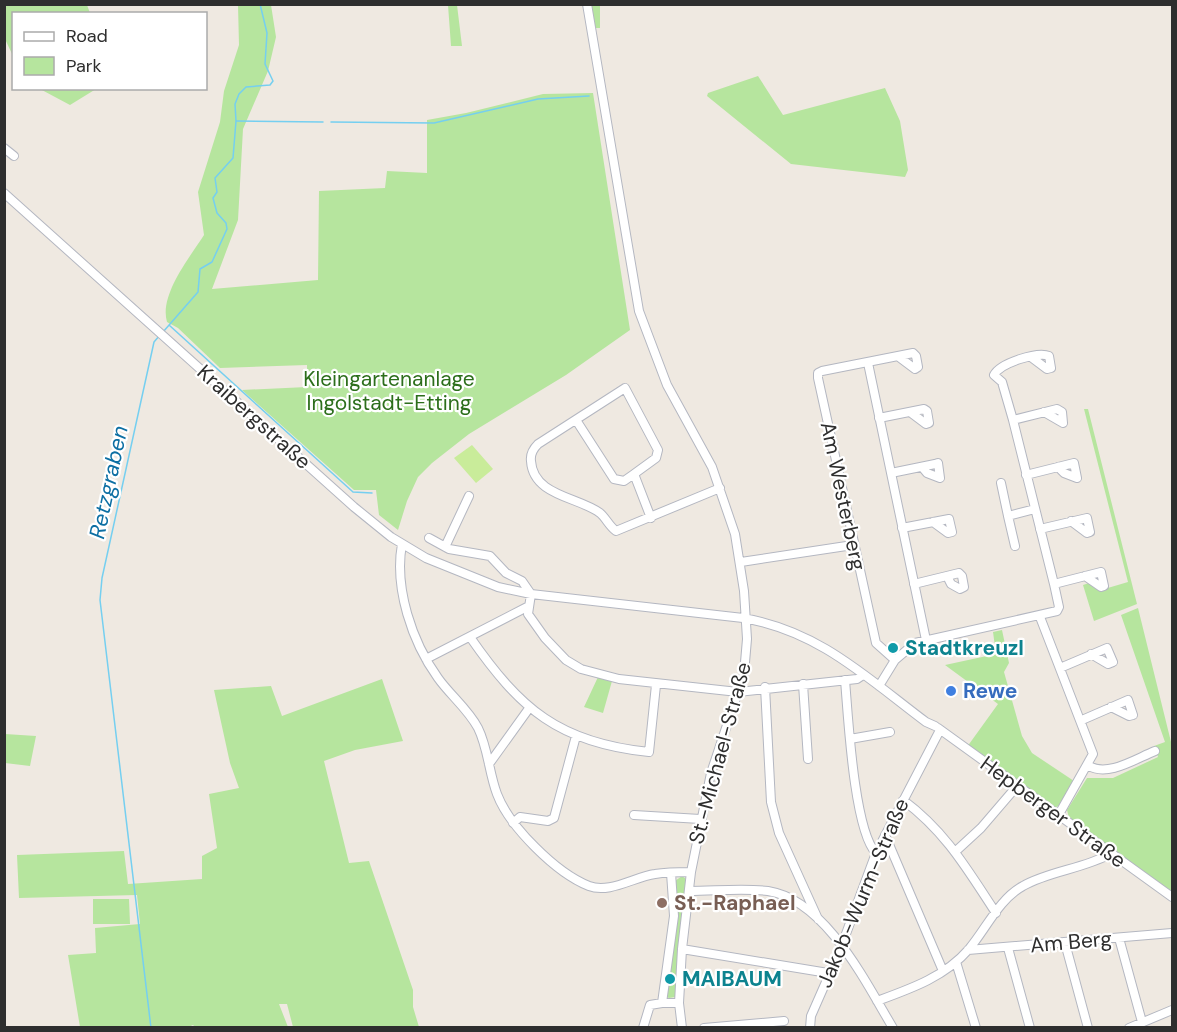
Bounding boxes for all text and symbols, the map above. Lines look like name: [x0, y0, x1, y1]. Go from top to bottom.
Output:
legend: [12, 12, 207, 90]
text: Road: [66, 24, 108, 48]
text: Park: [66, 54, 102, 78]
street label: Kraibergstraße: [191, 358, 317, 476]
park label: Kleingartenanlage Ingolstadt-Etting: [303, 365, 475, 417]
street label: Am Westerberg: [814, 419, 872, 573]
water label: Retzgraben: [82, 423, 135, 542]
place label: Stadtkreuzl: [905, 634, 1024, 662]
marker: Stadtkreuzl: [886, 641, 900, 655]
street label: St.-Michael-Straße: [682, 659, 758, 847]
place label: Rewe: [963, 677, 1017, 705]
marker: Rewe: [944, 684, 958, 698]
street label: Hepberger Straße: [975, 750, 1132, 874]
street label: Jakob-Wurm-Straße: [810, 794, 916, 992]
place label: St.-Raphael: [674, 889, 796, 917]
marker: St.-Raphael: [655, 896, 669, 910]
street label: Am Berg: [1029, 924, 1113, 960]
place label: MAIBAUM: [682, 965, 782, 993]
marker: MAIBAUM: [663, 972, 677, 986]

